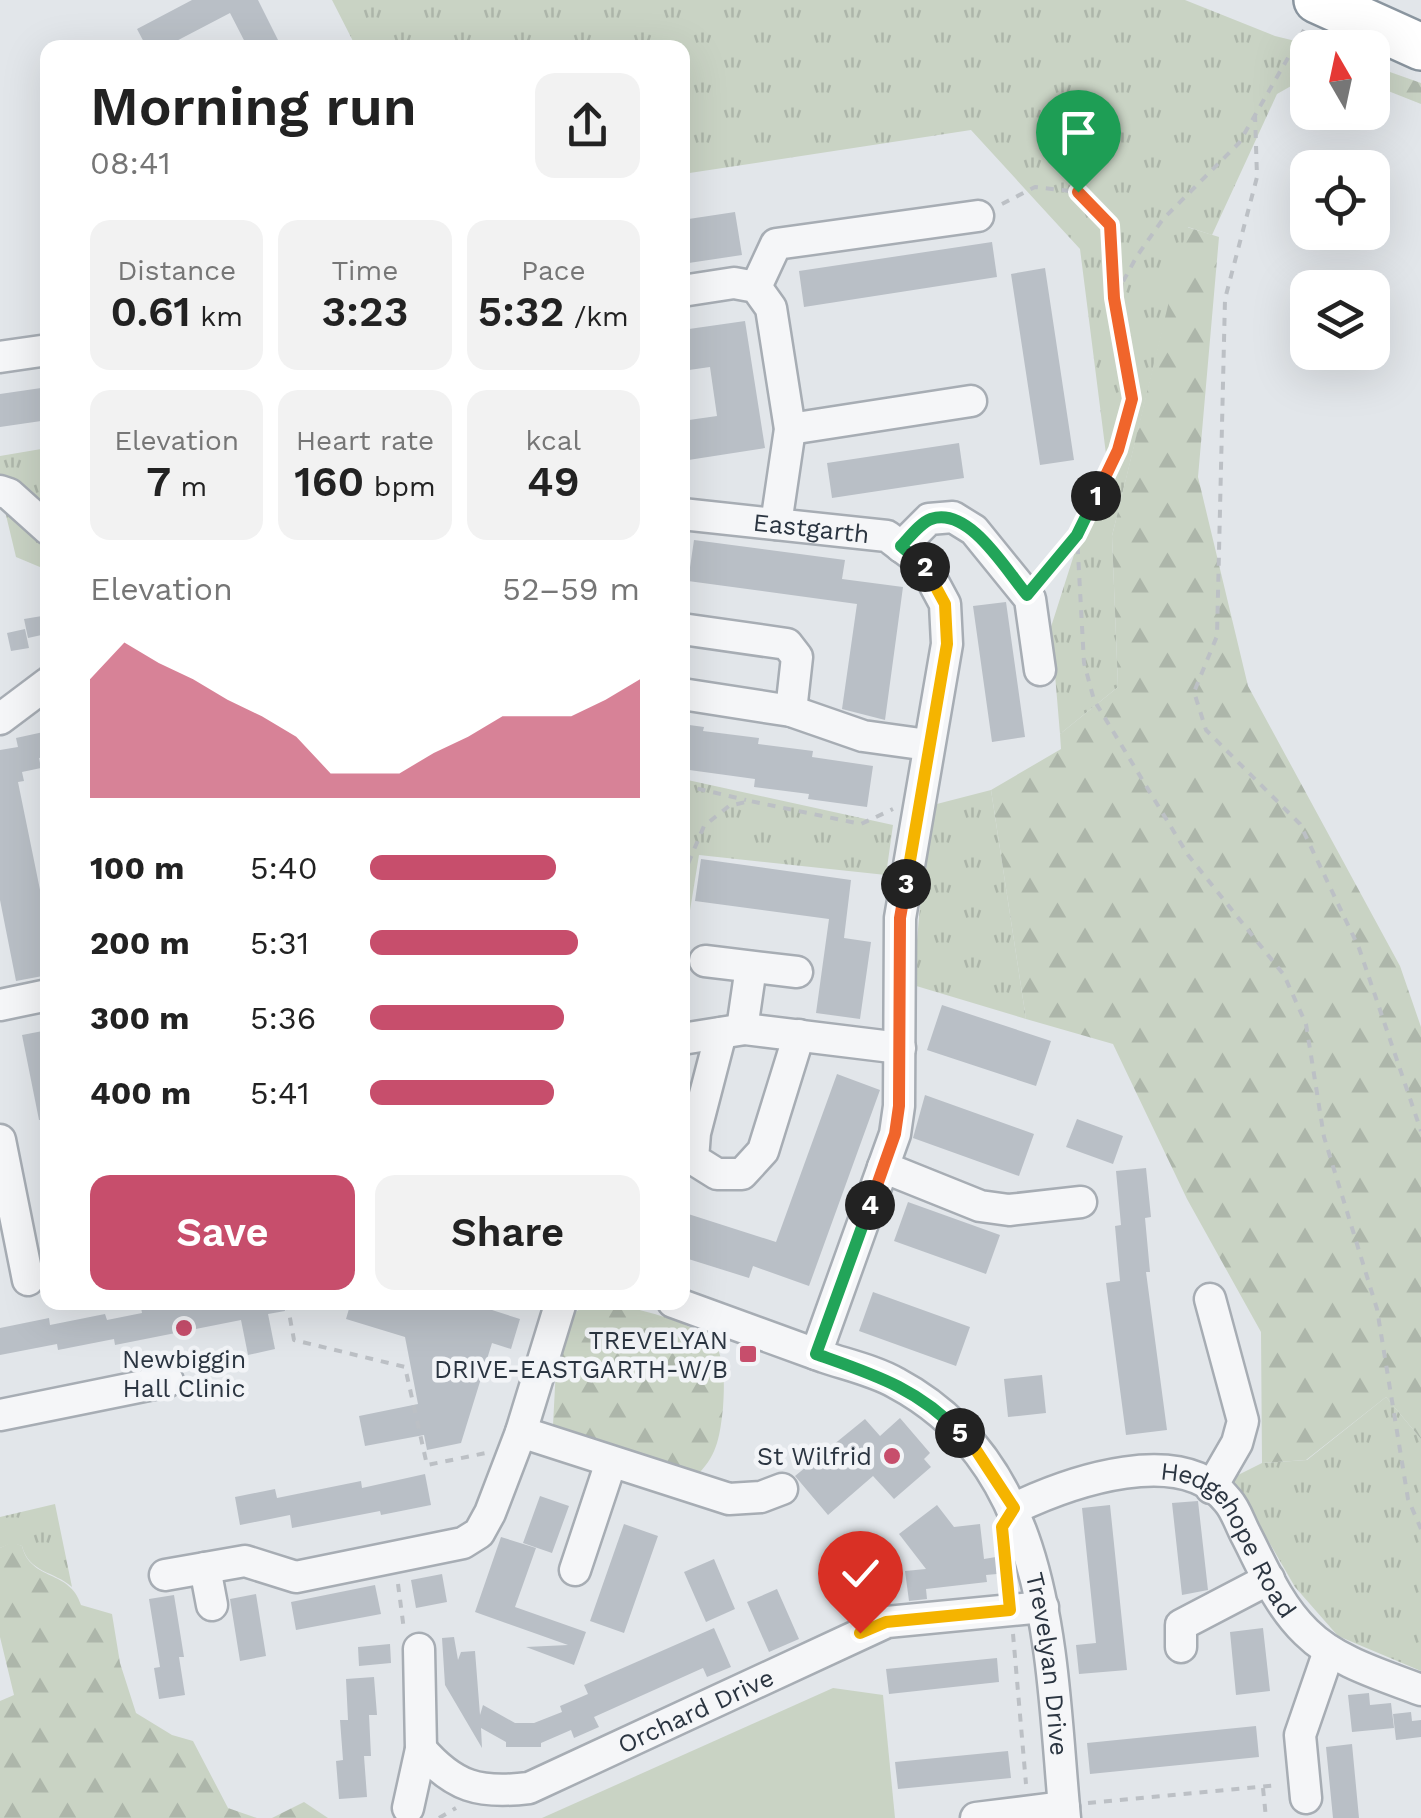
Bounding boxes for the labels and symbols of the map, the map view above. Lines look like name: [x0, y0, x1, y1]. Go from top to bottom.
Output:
north arrow: [1290, 30, 1390, 130]
pin: [1036, 90, 1121, 193]
pin: 1: [1071, 471, 1121, 521]
street label: Eastgarth: [752, 507, 871, 549]
pin: 2: [900, 542, 950, 592]
pin: 3: [881, 859, 931, 909]
pin: 4: [845, 1180, 895, 1230]
marker: Newbiggin Hall Clinic: [173, 1317, 195, 1339]
place label: TREVELYAN DRIVE-EASTGARTH-W/B: [434, 1326, 728, 1384]
marker: TREVELYAN DRIVE-EASTGARTH-W/B: [737, 1343, 759, 1365]
place label: Newbiggin Hall Clinic: [122, 1345, 246, 1403]
pin: 5: [935, 1408, 985, 1458]
place label: St Wilfrid: [757, 1442, 872, 1471]
marker: St Wilfrid: [881, 1445, 903, 1467]
street label: Hedgehope Road: [1159, 1456, 1302, 1623]
pin: [818, 1531, 903, 1634]
street label: Trevelyan Drive: [1020, 1569, 1074, 1757]
street label: Orchard Drive: [613, 1662, 778, 1759]

